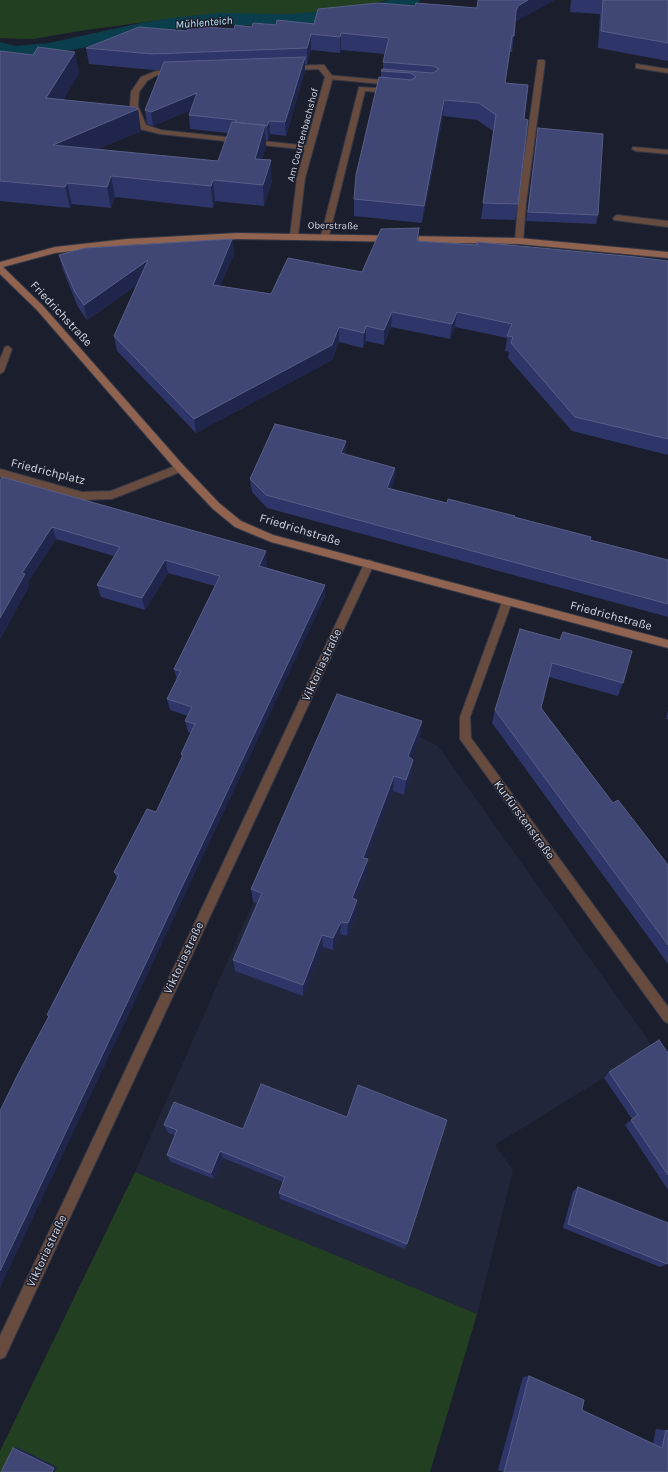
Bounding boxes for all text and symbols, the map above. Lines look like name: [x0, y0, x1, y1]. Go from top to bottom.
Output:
water label: Mühlenteich: [175, 14, 233, 32]
street label: Am Courtenbachshof: [285, 87, 321, 183]
street label: Oberstraße: [308, 220, 358, 232]
street label: Friedrichstraße: [27, 278, 95, 350]
street label: Friedrichplatz: [9, 456, 87, 488]
street label: Friedrichstraße: [258, 511, 342, 549]
street label: Friedrichstraße: [569, 598, 653, 634]
street label: Viktoriastraße: [299, 627, 345, 703]
street label: Kurfürstenstraße: [491, 778, 557, 862]
street label: Viktoriastraße: [161, 920, 207, 996]
street label: Viktoriastraße: [24, 1213, 70, 1289]

